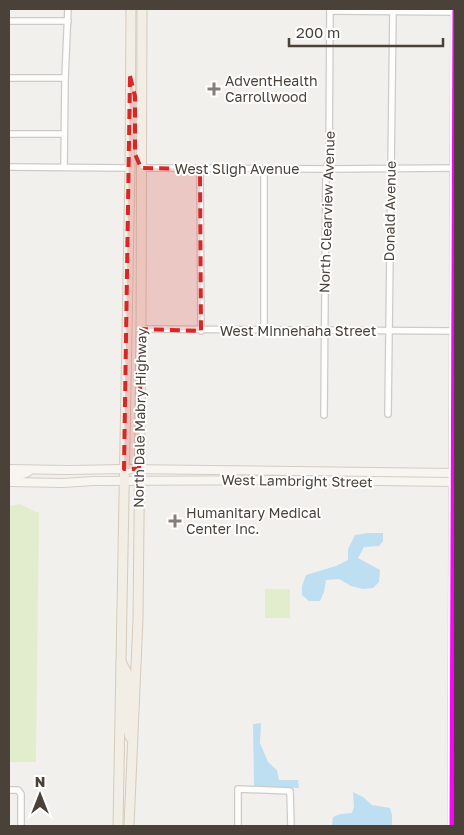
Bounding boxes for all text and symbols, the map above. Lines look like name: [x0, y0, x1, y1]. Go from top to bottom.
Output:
scale bar: [289, 15, 443, 47]
text: 200 m: [296, 23, 340, 41]
place label: AdventHealth Carrollwood: [225, 72, 318, 105]
marker: AdventHealth Carrollwood: [207, 82, 221, 96]
street label: North Clearview Avenue: [315, 131, 338, 293]
street label: West Sligh Avenue: [175, 160, 299, 177]
street label: Donald Avenue: [380, 161, 399, 261]
street label: West Minnehaha Street: [220, 322, 376, 339]
street label: North Dale Mabry Highway: [129, 328, 150, 508]
street label: West Lambright Street: [221, 471, 373, 490]
place label: Humanitary Medical Center Inc.: [186, 504, 321, 537]
marker: Humanitary Medical Center Inc.: [168, 514, 182, 528]
north arrow: [15, 770, 65, 820]
text: N: [35, 773, 45, 790]

